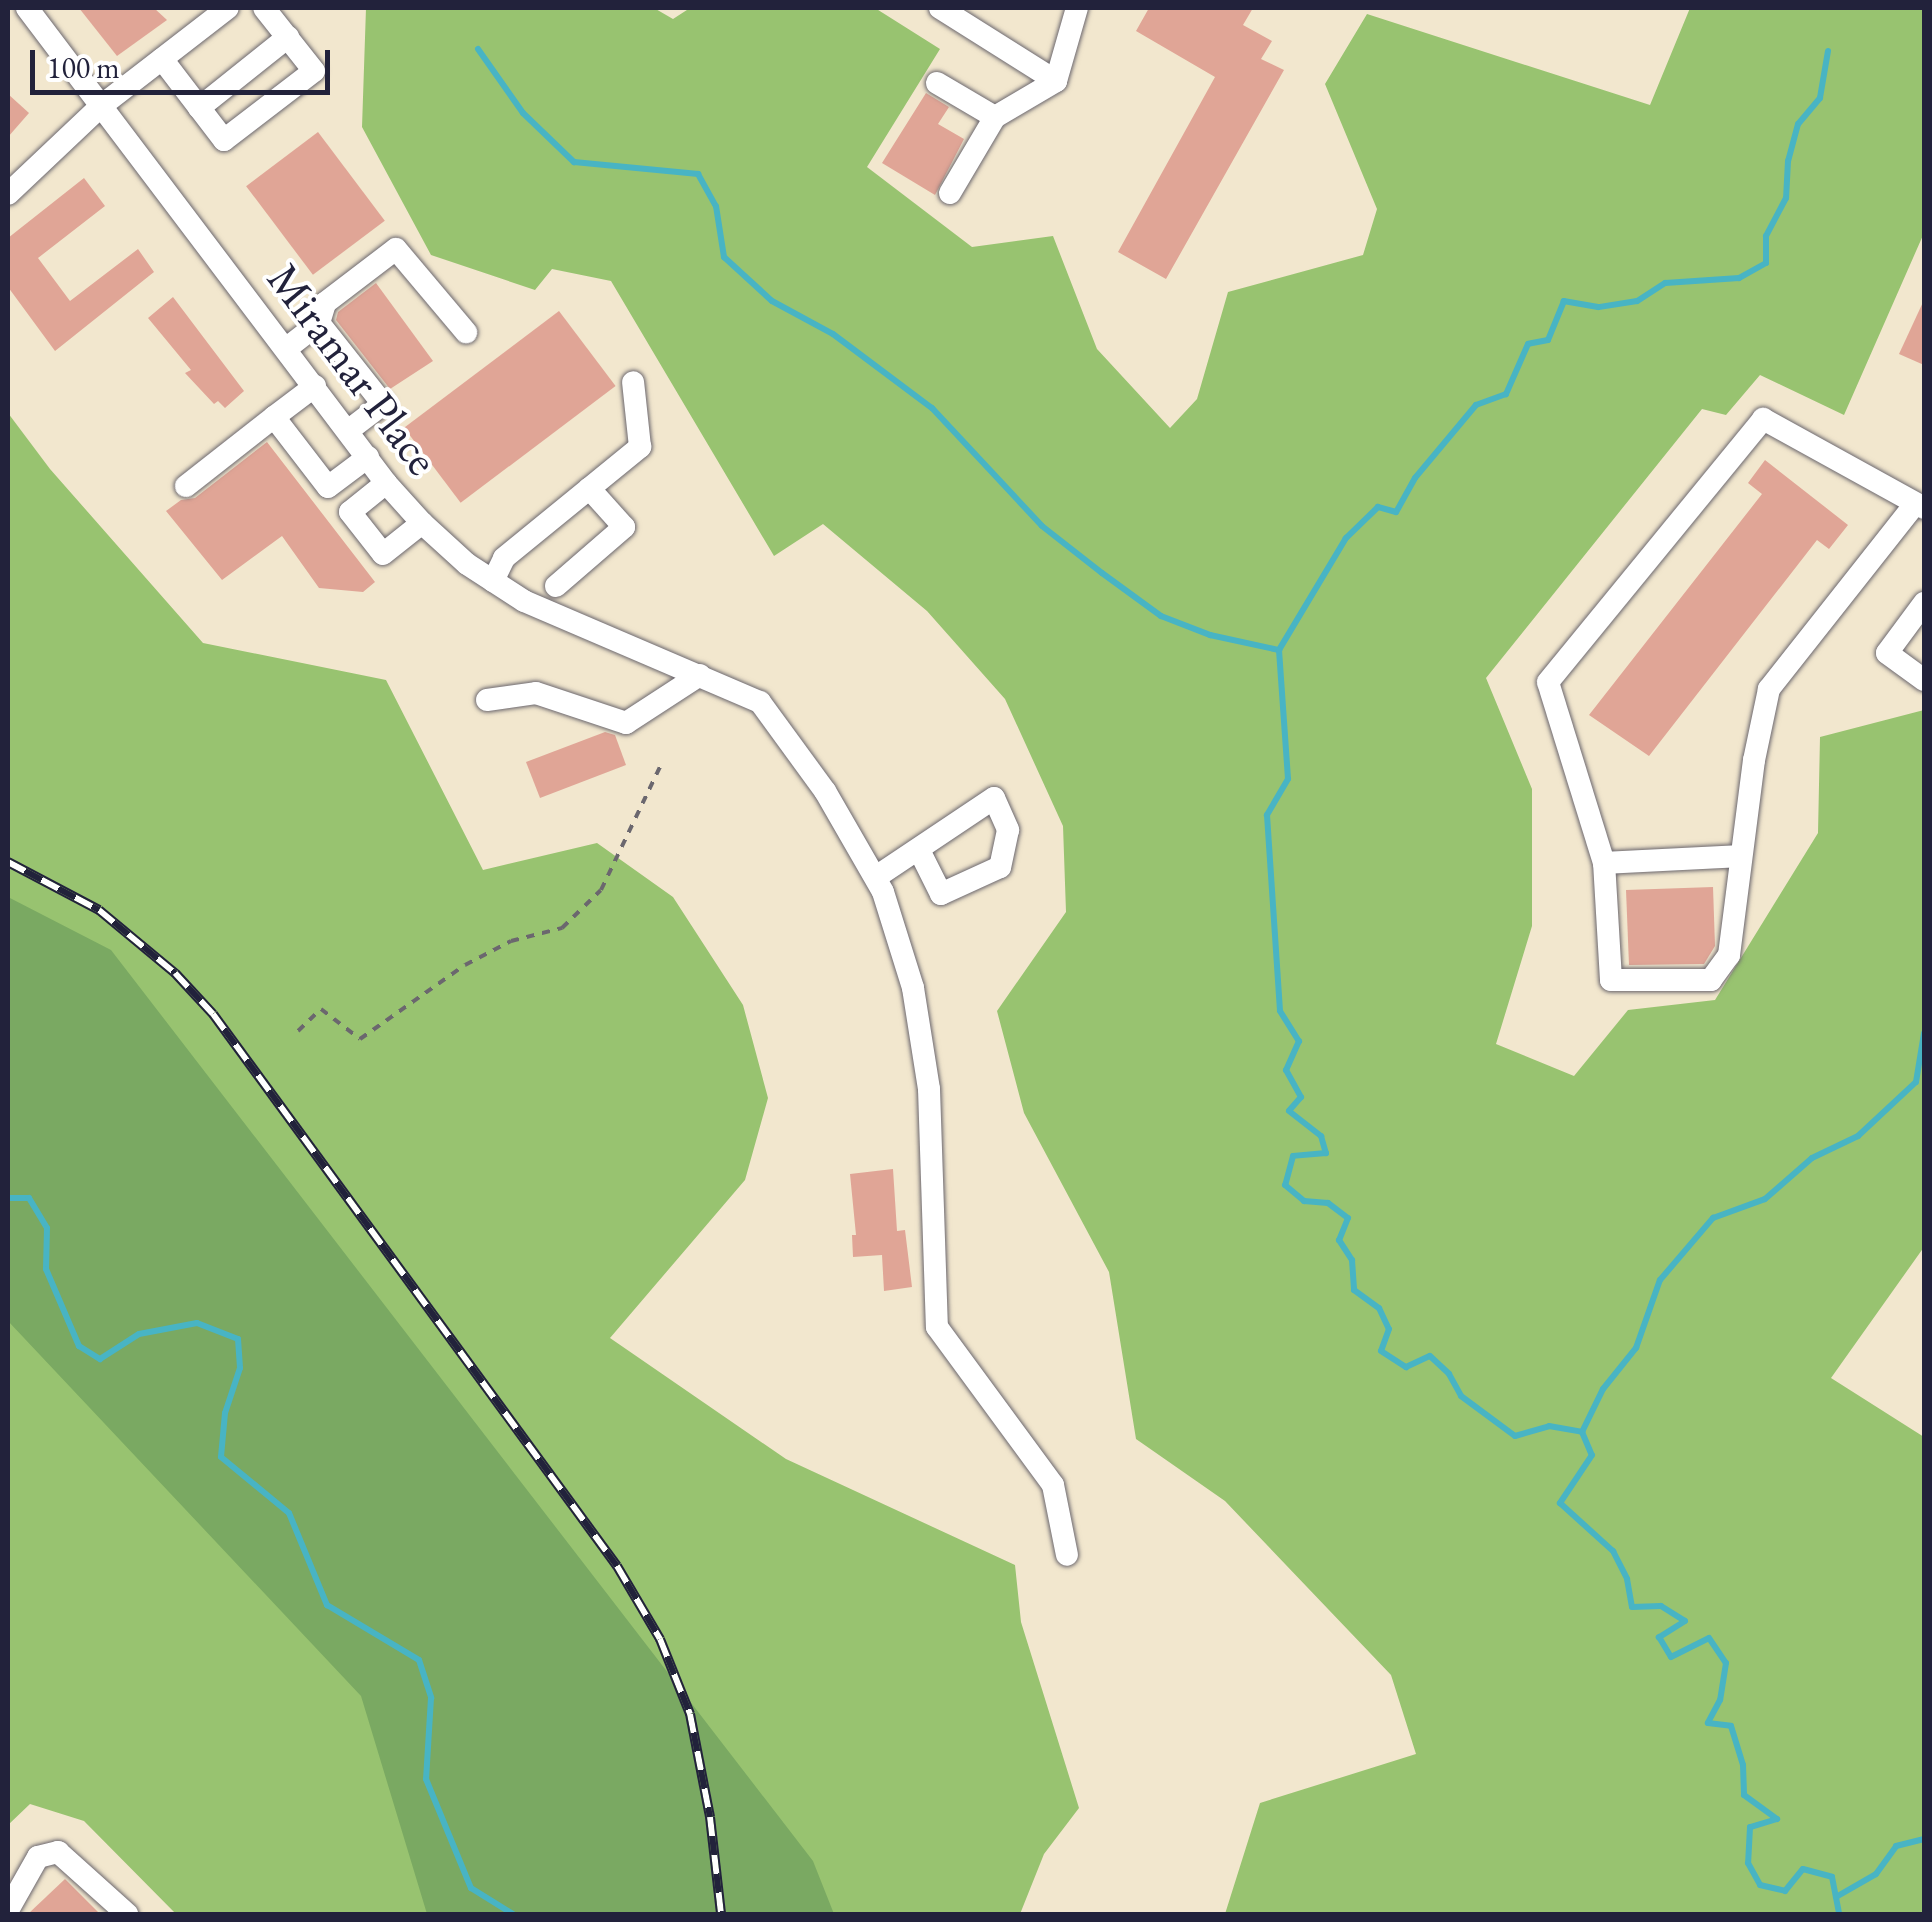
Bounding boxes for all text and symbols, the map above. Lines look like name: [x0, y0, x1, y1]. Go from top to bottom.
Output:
scale bar: [35, 30, 335, 92]
text: 100 m: [47, 48, 120, 87]
street label: Miramar Place: [256, 253, 450, 485]

